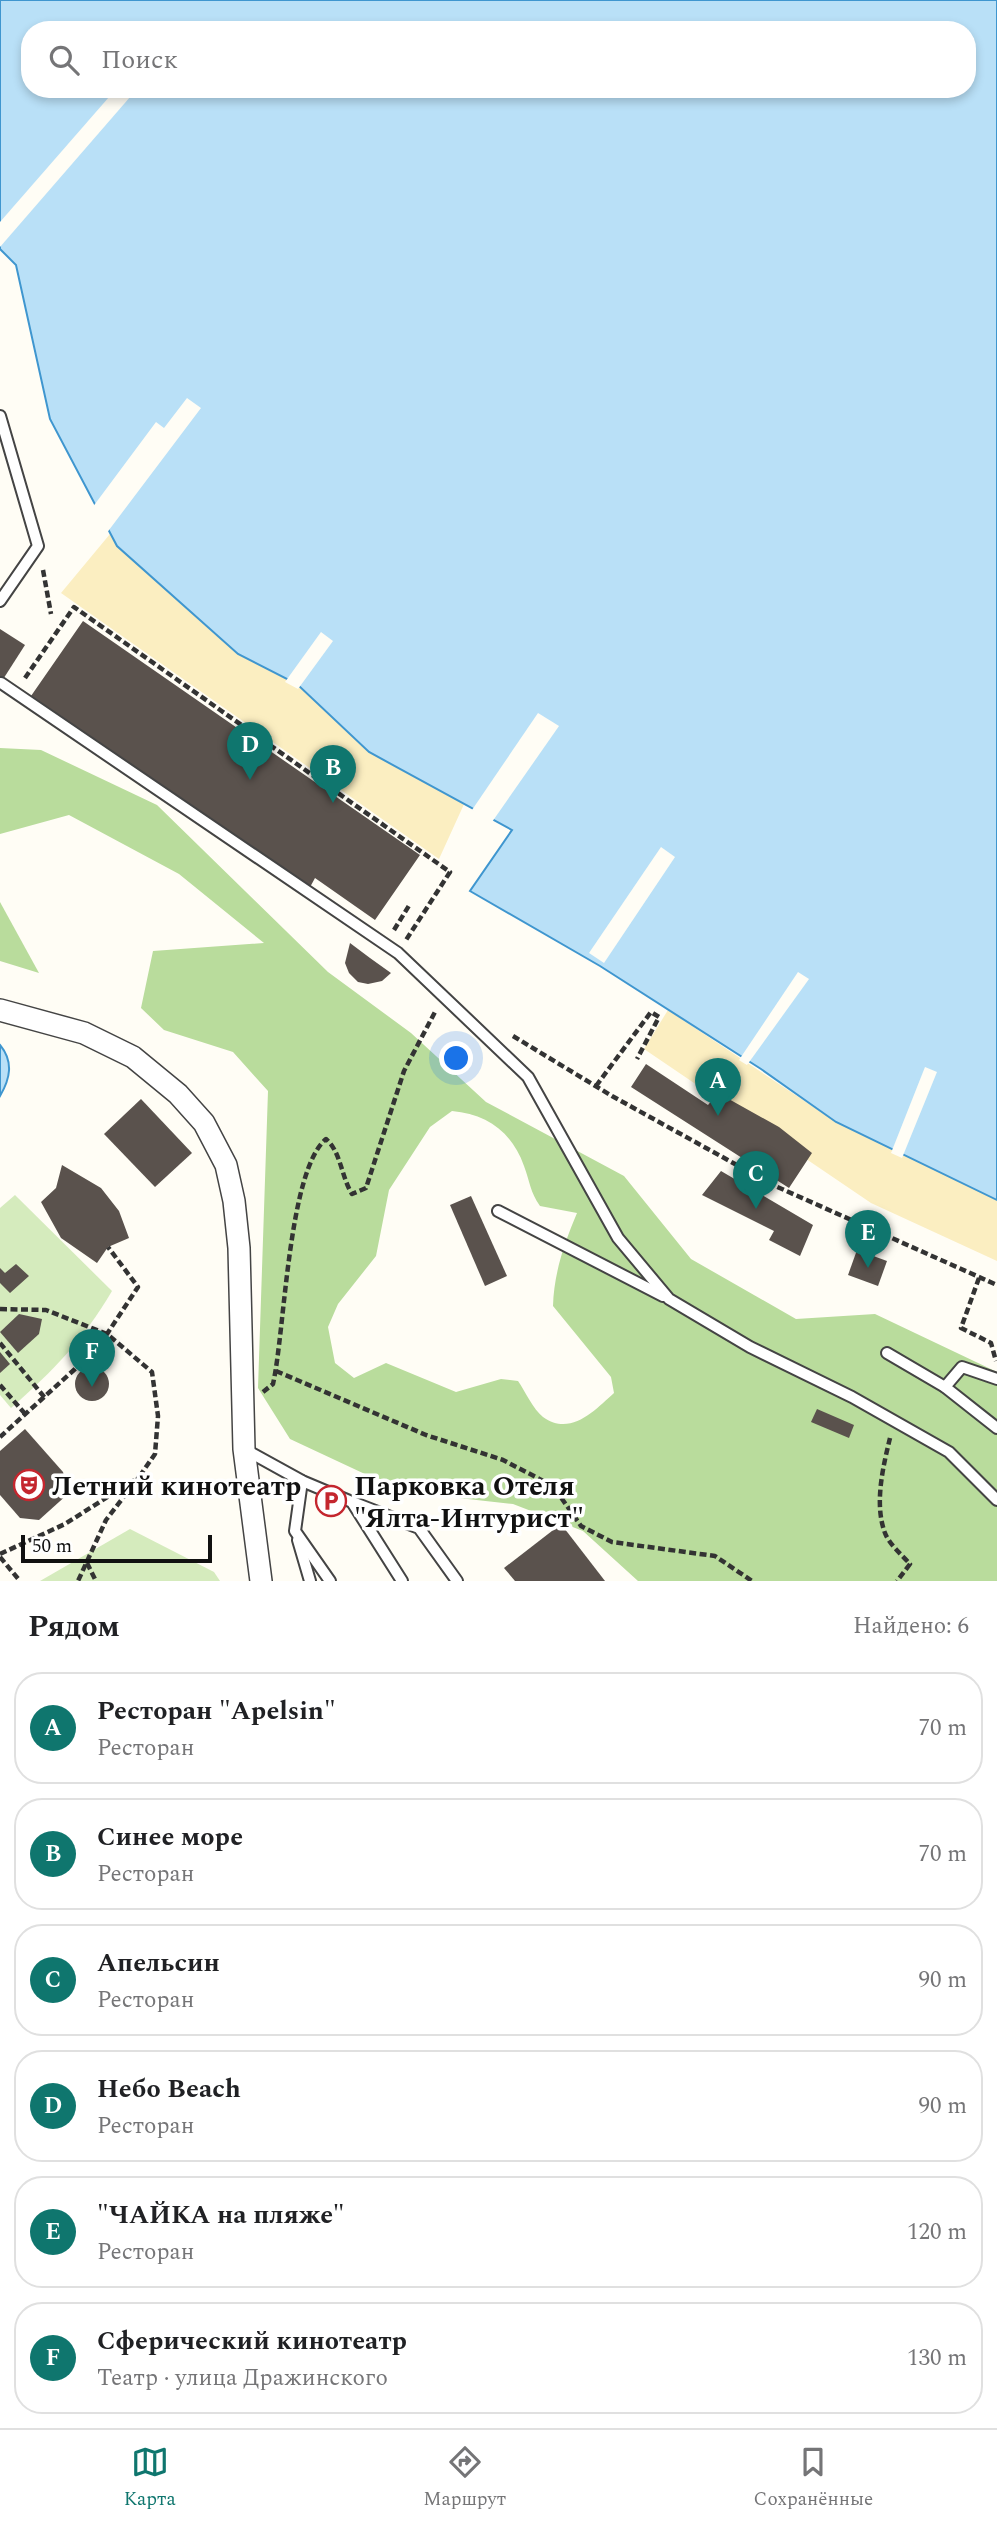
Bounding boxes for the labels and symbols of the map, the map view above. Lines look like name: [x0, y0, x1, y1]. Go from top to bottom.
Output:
pin: D: [227, 722, 273, 780]
pin: B: [310, 745, 356, 803]
your location: [439, 1041, 473, 1075]
pin: A: [695, 1058, 741, 1116]
pin: C: [733, 1151, 779, 1209]
pin: E: [845, 1210, 891, 1268]
pin: F: [69, 1329, 115, 1387]
place label: Летний кинотеатр: [52, 1465, 301, 1508]
place label: Парковка Отеля "Ялта-Интурист": [354, 1465, 584, 1540]
theatre icon: Летний кинотеатр: [12, 1468, 46, 1502]
parking icon: Парковка Отеля "Ялта-Интурист": [314, 1484, 348, 1518]
scale bar: [21, 1532, 212, 1564]

